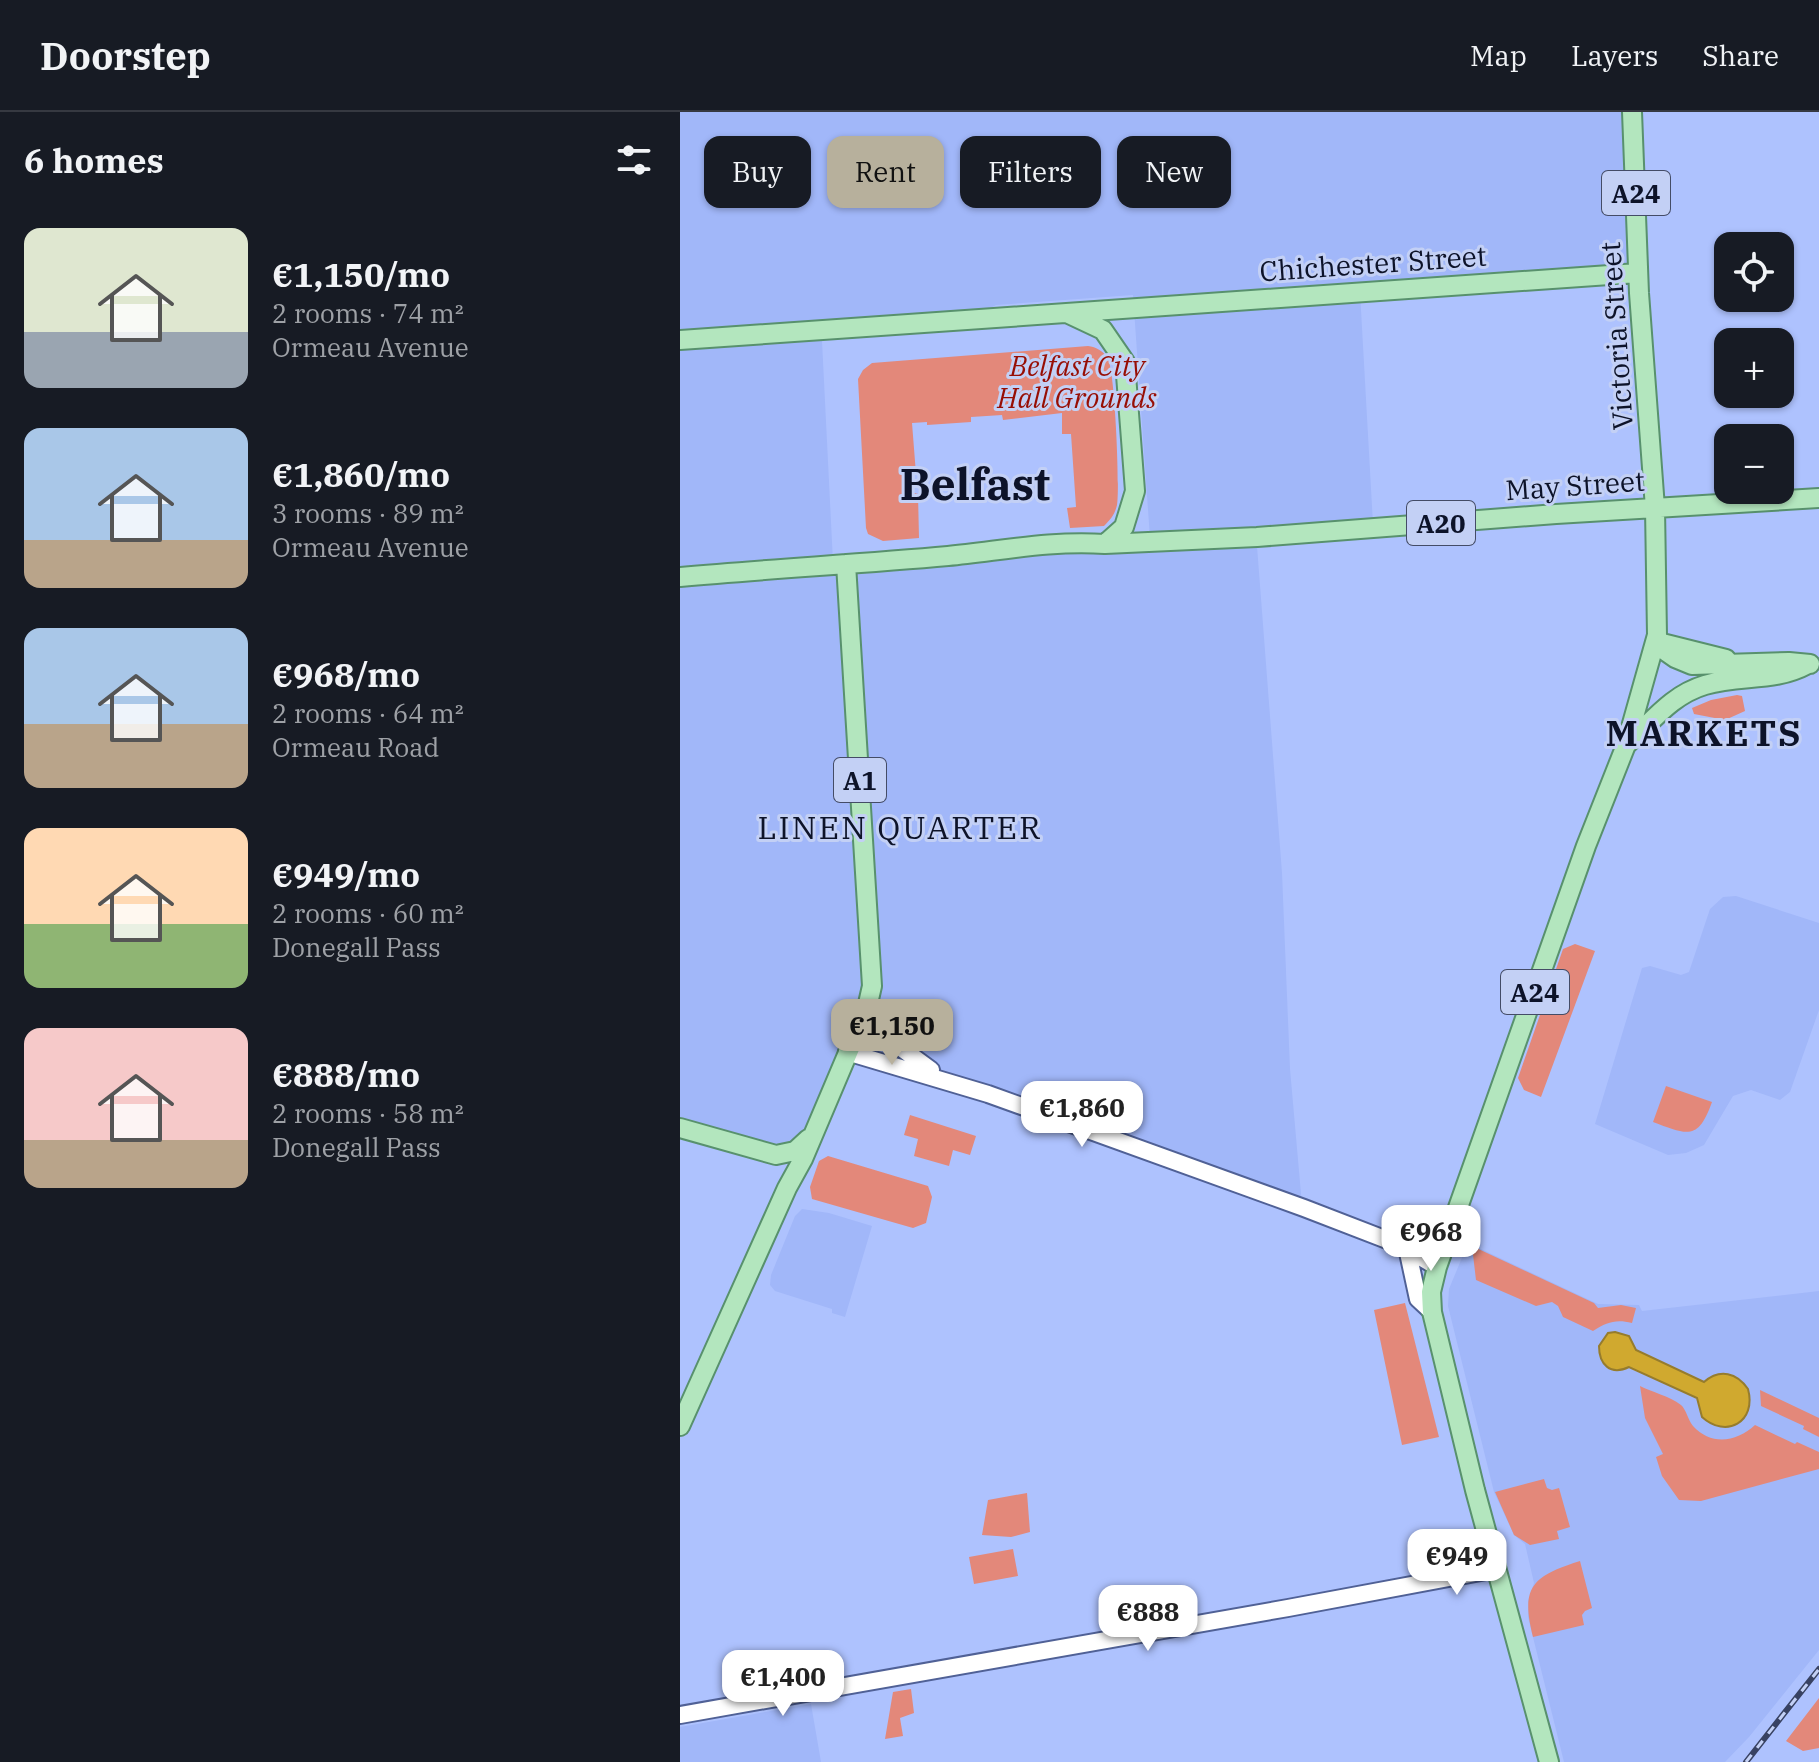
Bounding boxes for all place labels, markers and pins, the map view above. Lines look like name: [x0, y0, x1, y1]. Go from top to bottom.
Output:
pin: €1,150: [827, 999, 957, 1067]
pin: €1,860: [1017, 1081, 1147, 1149]
pin: €968: [1384, 1205, 1478, 1273]
pin: €949: [1410, 1529, 1504, 1597]
pin: €888: [1101, 1585, 1195, 1653]
pin: €1,400: [718, 1650, 848, 1718]

